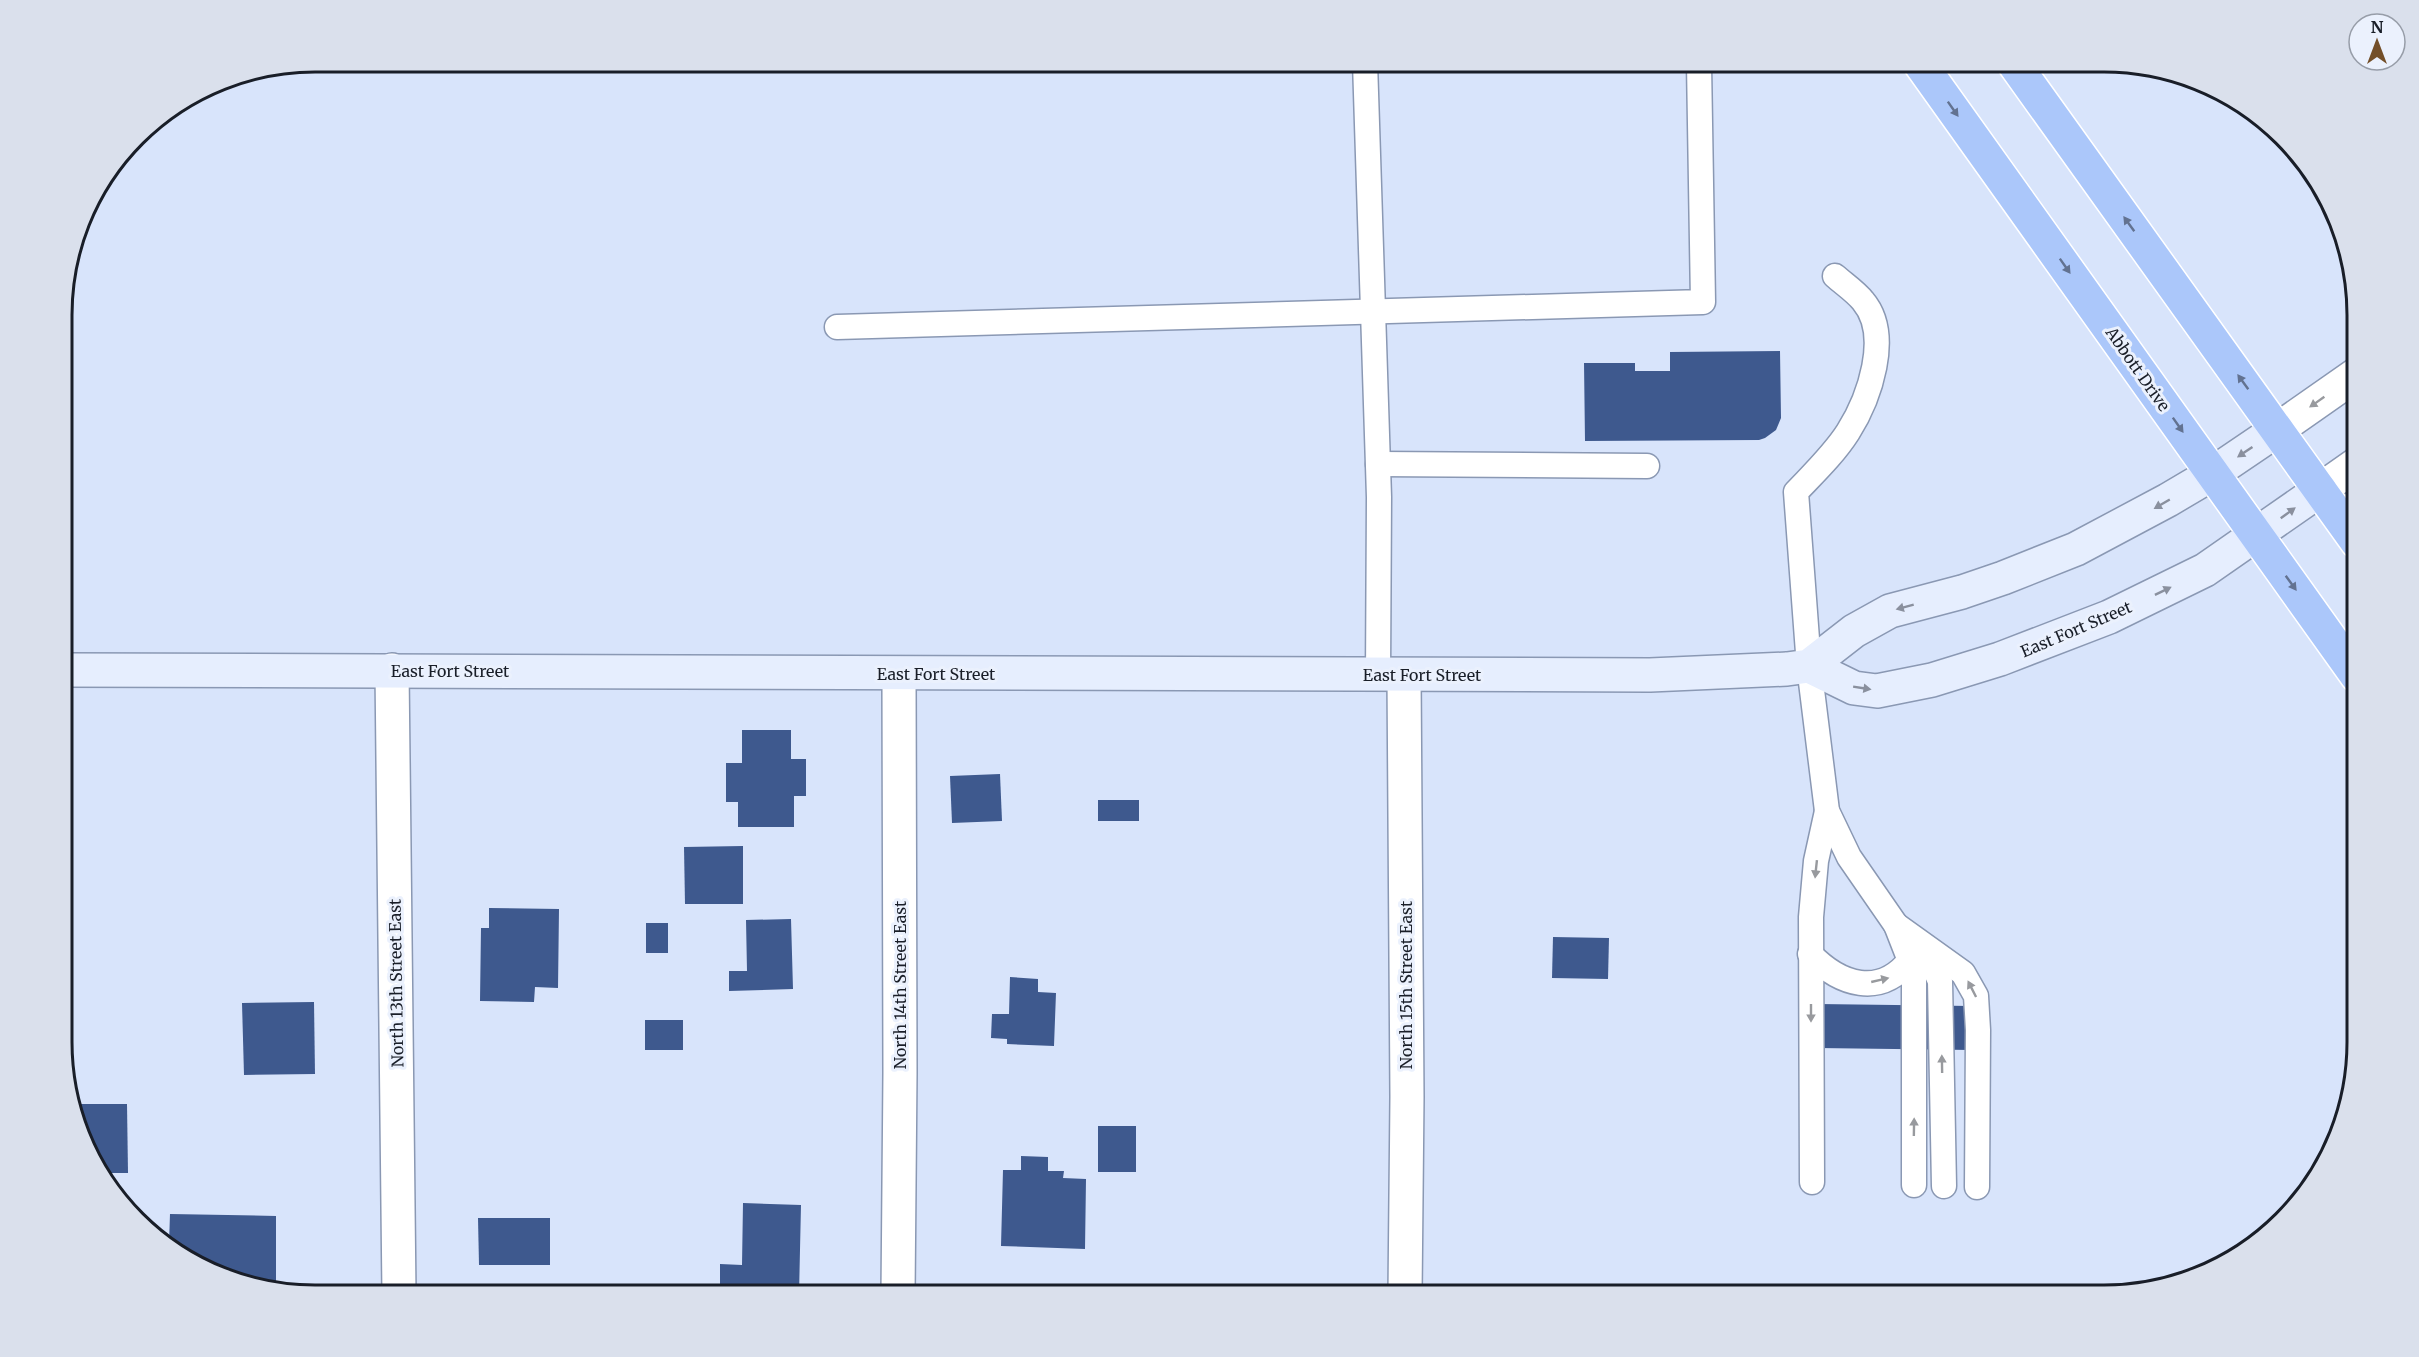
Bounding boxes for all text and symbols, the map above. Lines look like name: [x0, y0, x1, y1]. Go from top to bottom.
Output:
north arrow: [2347, 12, 2407, 72]
text: N: [2371, 17, 2384, 37]
one-way arrow: [1947, 101, 1959, 117]
one-way arrow: [2124, 217, 2136, 232]
one-way arrow: [2059, 258, 2071, 274]
street label: Abbott Drive: [2101, 322, 2174, 415]
one-way arrow: [2237, 375, 2249, 391]
one-way arrow: [2310, 396, 2326, 408]
one-way arrow: [2172, 417, 2184, 433]
one-way arrow: [2237, 446, 2253, 458]
one-way arrow: [2154, 498, 2170, 509]
one-way arrow: [2280, 507, 2296, 519]
one-way arrow: [2285, 575, 2297, 591]
one-way arrow: [2155, 586, 2172, 595]
street label: East Fort Street: [2017, 596, 2135, 661]
one-way arrow: [1896, 602, 1914, 612]
street label: East Fort Street: [391, 661, 510, 681]
street label: East Fort Street: [877, 664, 996, 684]
street label: East Fort Street: [1363, 665, 1482, 685]
one-way arrow: [1853, 684, 1872, 693]
one-way arrow: [1811, 859, 1821, 878]
street label: North 13th Street East: [385, 898, 407, 1067]
street label: North 14th Street East: [890, 900, 910, 1069]
street label: North 15th Street East: [1396, 900, 1416, 1069]
one-way arrow: [1871, 975, 1889, 985]
one-way arrow: [1967, 980, 1977, 998]
one-way arrow: [1806, 1003, 1815, 1022]
one-way arrow: [1937, 1055, 1946, 1074]
one-way arrow: [1909, 1117, 1919, 1136]

